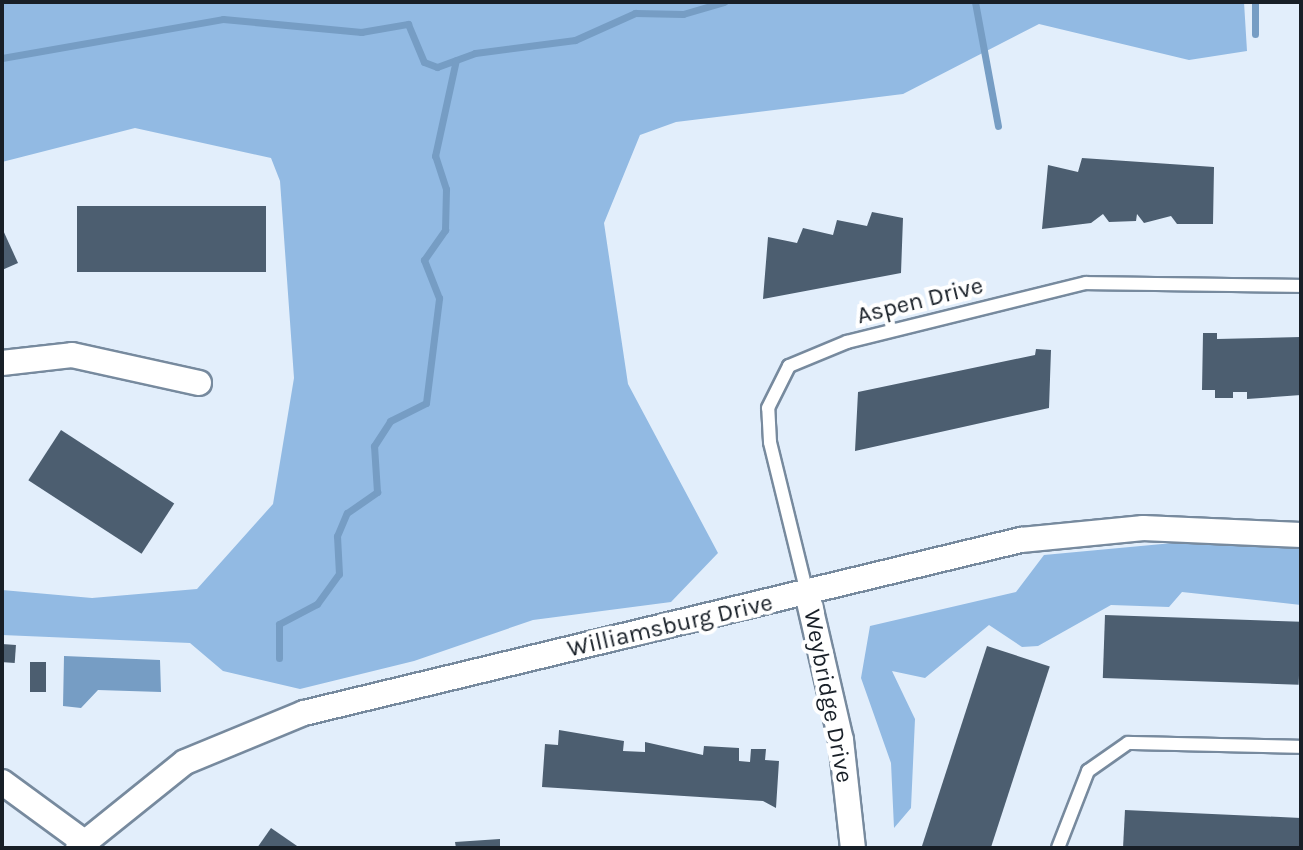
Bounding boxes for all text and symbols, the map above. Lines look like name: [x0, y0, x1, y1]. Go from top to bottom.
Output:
street label: Aspen Drive: [854, 271, 986, 331]
street label: Williamsburg Drive: [565, 588, 775, 664]
street label: Weybridge Drive: [797, 607, 859, 785]

